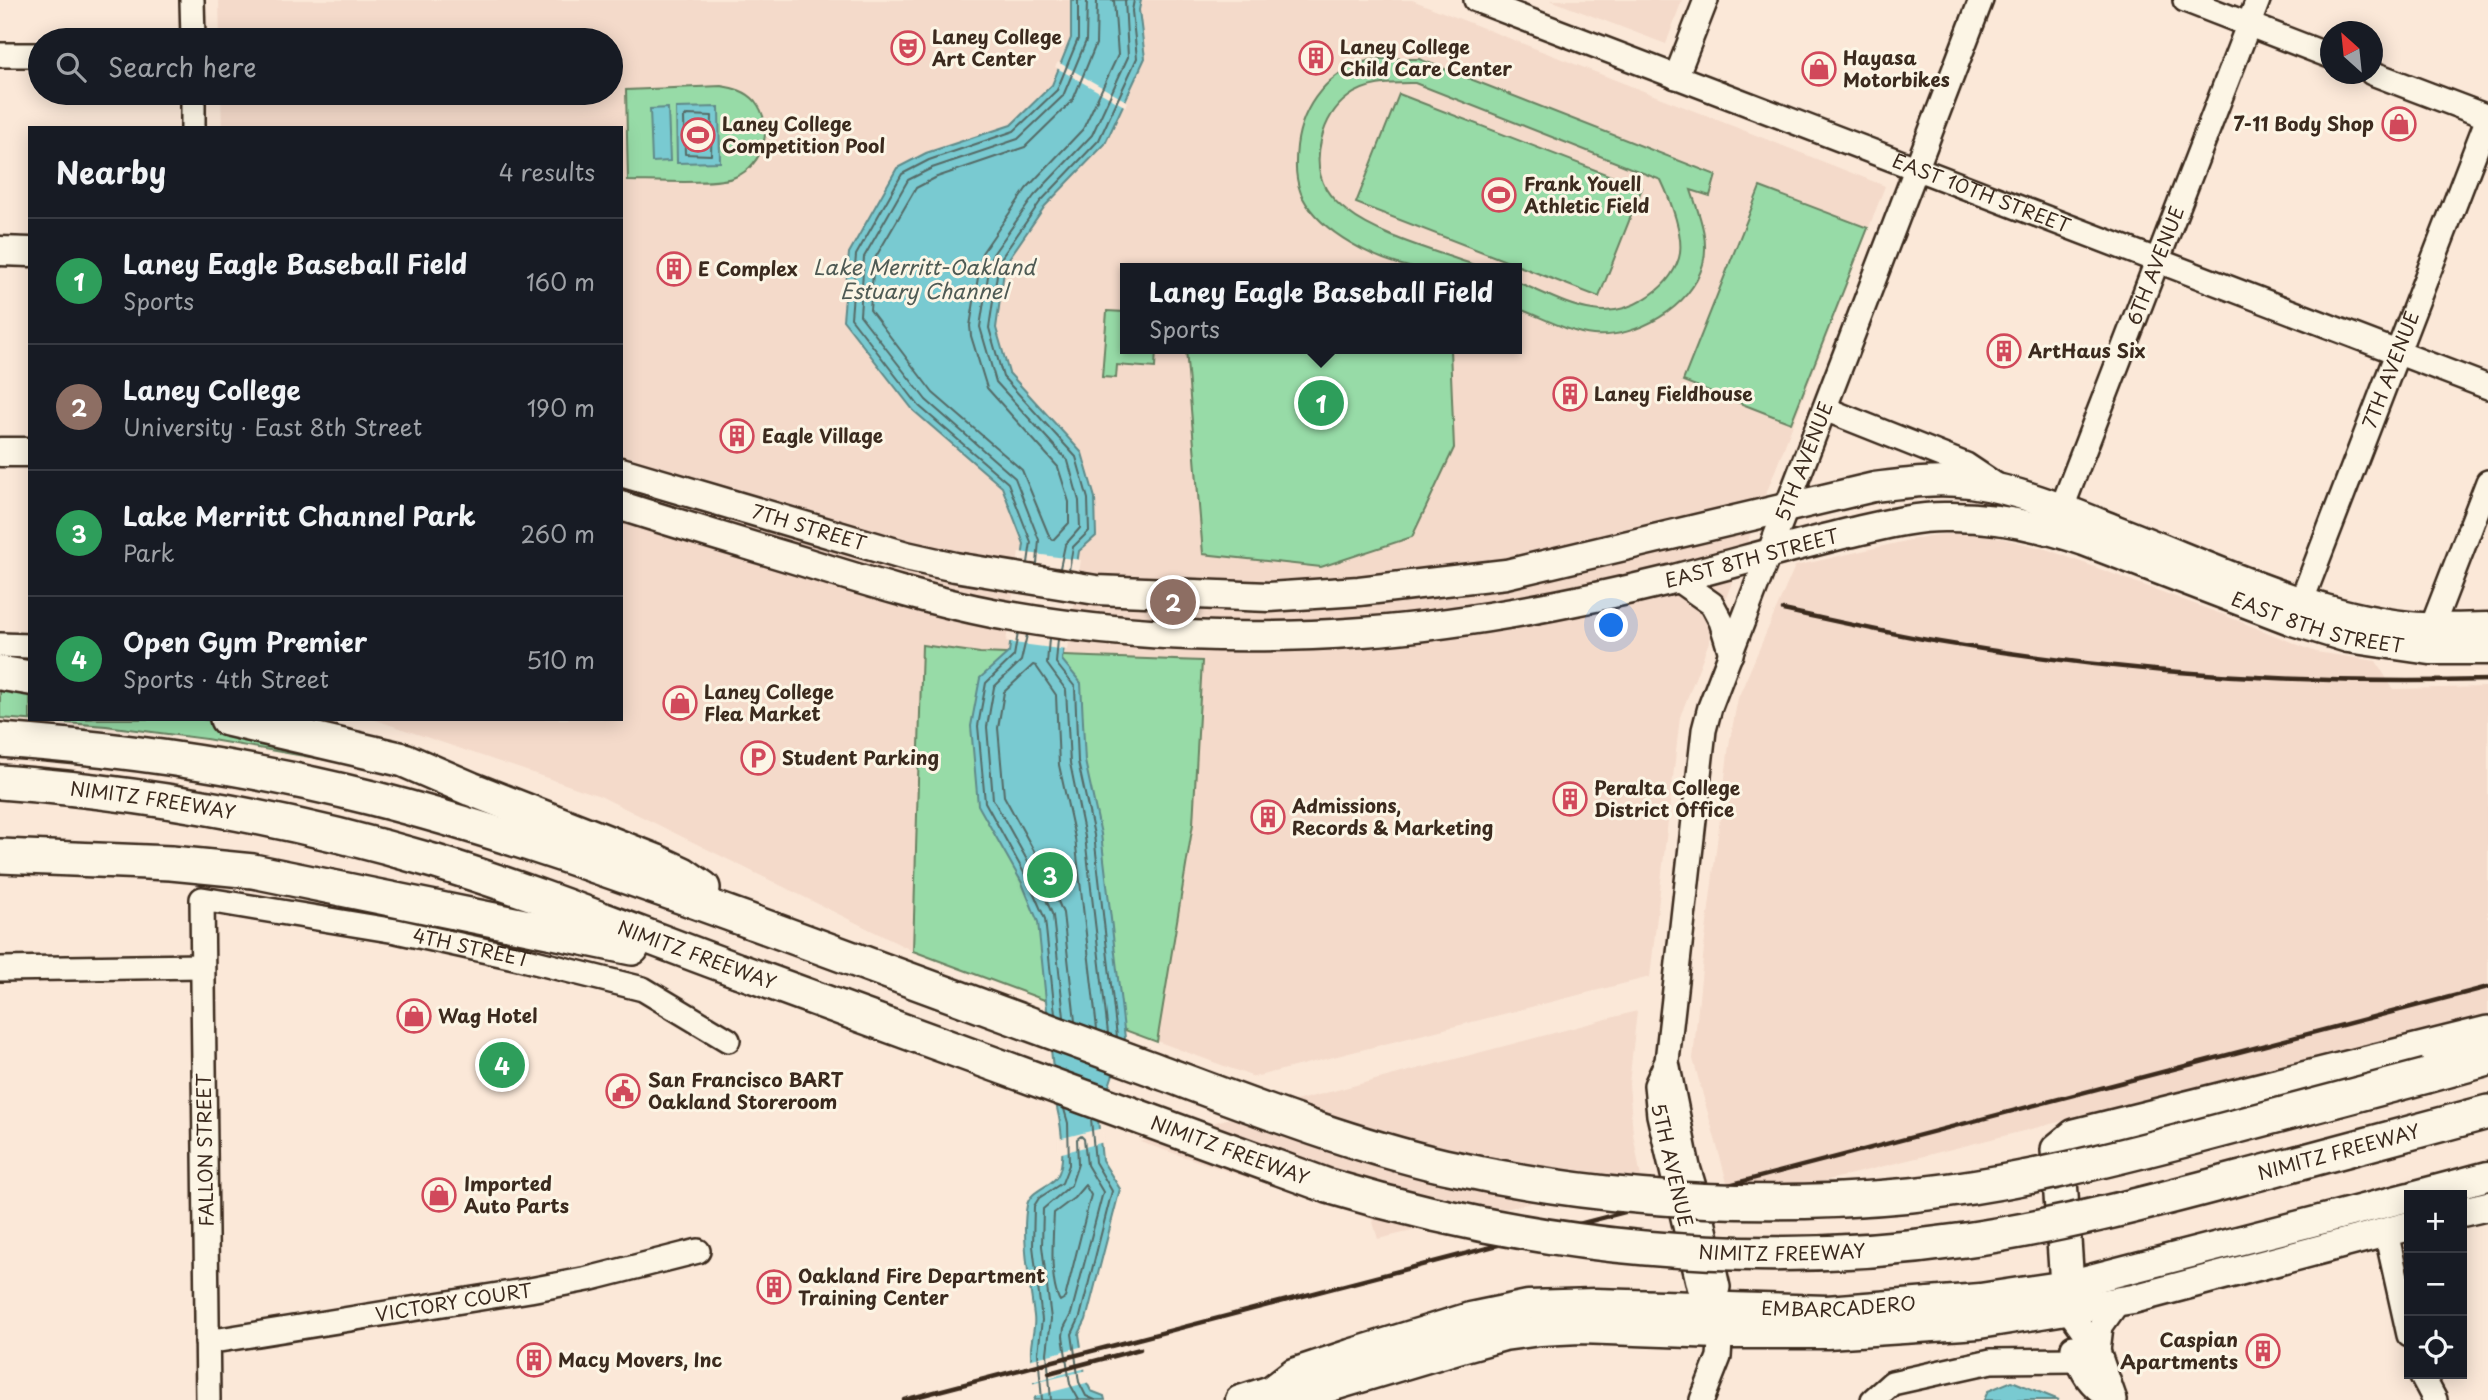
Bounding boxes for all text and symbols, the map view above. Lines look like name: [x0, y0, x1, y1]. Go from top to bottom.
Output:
north arrow: [2320, 21, 2383, 84]
place label: Laney College Art Center: [931, 22, 1062, 72]
search box: [28, 28, 623, 105]
theatre icon: Laney College Art Center: [889, 29, 927, 67]
place label: Laney College Child Care Center: [1340, 32, 1512, 82]
building icon: Laney College Child Care Center: [1297, 39, 1335, 77]
place label: Hayasa Motorbikes: [1843, 43, 1950, 93]
text: Search here: [108, 47, 257, 86]
icon: search: [52, 48, 90, 86]
shop icon: Hayasa Motorbikes: [1800, 50, 1838, 88]
shop icon: 7-11 Body Shop: [2380, 105, 2418, 143]
place label: Laney College Competition Pool: [722, 109, 885, 159]
place label: 7-11 Body Shop: [2233, 109, 2374, 137]
sports icon: Laney College Competition Pool: [679, 116, 717, 154]
street label: EAST 10TH STREET: [1889, 146, 2075, 239]
text: Nearby: [56, 149, 166, 194]
text: 4 results: [499, 154, 595, 189]
place label: Frank Youell Athletic Field: [1523, 169, 1650, 219]
sports icon: Frank Youell Athletic Field: [1480, 176, 1518, 214]
street label: 6TH AVENUE: [2119, 202, 2190, 329]
text: Laney Eagle Baseball Field: [123, 244, 467, 283]
building icon: E Complex: [655, 250, 693, 288]
water label: Lake Merritt-Oakland Estuary Channel: [813, 250, 1037, 306]
place label: E Complex: [698, 254, 798, 282]
popup: [1120, 263, 1522, 354]
text: 1: [74, 264, 85, 299]
text: 160 m: [526, 264, 595, 299]
text: Laney Eagle Baseball Field: [1149, 272, 1493, 311]
text: Sports: [123, 283, 194, 318]
street label: 7TH AVENUE: [2355, 307, 2425, 432]
text: Sports: [1149, 311, 1220, 346]
building icon: ArtHaus Six: [1985, 332, 2023, 370]
place label: ArtHaus Six: [2027, 336, 2146, 364]
text: Laney College: [123, 370, 301, 409]
building icon: Laney Fieldhouse: [1551, 375, 1589, 413]
pin: 1: [1298, 377, 1344, 429]
place label: Laney Fieldhouse: [1594, 379, 1753, 407]
text: 2: [71, 390, 87, 425]
text: 190 m: [527, 390, 595, 425]
street label: 5TH AVENUE: [1768, 397, 1839, 525]
text: University · East 8th Street: [123, 409, 422, 444]
building icon: Eagle Village: [718, 417, 756, 455]
place label: Eagle Village: [762, 421, 883, 449]
text: Lake Merritt Channel Park: [123, 496, 476, 535]
street label: 7TH STREET: [749, 496, 870, 557]
text: 3: [71, 516, 87, 551]
text: 260 m: [520, 516, 595, 551]
street label: EAST 8TH STREET: [1662, 521, 1841, 594]
text: Park: [123, 535, 174, 570]
pin: 2: [1150, 576, 1196, 628]
street label: EAST 8TH STREET: [2228, 584, 2406, 659]
your location: [1594, 608, 1628, 642]
text: Open Gym Premier: [123, 622, 367, 661]
text: 4: [71, 642, 87, 677]
text: 510 m: [526, 642, 595, 677]
text: Sports · 4th Street: [123, 661, 329, 696]
place label: Laney College Flea Market: [704, 677, 834, 727]
shop icon: Laney College Flea Market: [661, 684, 699, 722]
parking icon: Student Parking: [739, 739, 777, 777]
place label: Student Parking: [782, 743, 939, 771]
place label: Peralta College District Office: [1594, 773, 1740, 823]
street label: NIMITZ FREEWAY: [69, 774, 238, 826]
building icon: Peralta College District Office: [1551, 780, 1589, 818]
place label: Admissions, Records & Marketing: [1291, 791, 1493, 841]
building icon: Admissions, Records & Marketing: [1249, 798, 1287, 836]
pin: 3: [1027, 849, 1073, 901]
street label: NIMITZ FREEWAY: [614, 912, 780, 996]
street label: 4TH STREET: [411, 920, 533, 973]
shop icon: Wag Hotel: [395, 997, 433, 1035]
place label: Wag Hotel: [438, 1001, 537, 1029]
pin: 4: [479, 1039, 525, 1091]
place label: San Francisco BART Oakland Storeroom: [648, 1065, 843, 1115]
public building icon: San Francisco BART Oakland Storeroom: [604, 1072, 642, 1110]
street label: FALLON STREET: [189, 1073, 219, 1227]
street label: 5TH AVENUE: [1645, 1100, 1701, 1229]
street label: NIMITZ FREEWAY: [1147, 1107, 1314, 1191]
street label: NIMITZ FREEWAY: [2254, 1116, 2423, 1186]
place label: Imported Auto Parts: [464, 1169, 569, 1219]
shop icon: Imported Auto Parts: [420, 1176, 458, 1214]
map controls: [2404, 1190, 2467, 1379]
button: +: [2404, 1190, 2467, 1253]
street label: NIMITZ FREEWAY: [1698, 1236, 1866, 1267]
button: −: [2404, 1253, 2467, 1316]
place label: Oakland Fire Department Training Center: [798, 1261, 1045, 1311]
building icon: Oakland Fire Department Training Center: [755, 1268, 793, 1306]
street label: VICTORY COURT: [373, 1275, 534, 1328]
street label: EMBARCADERO: [1761, 1288, 1917, 1323]
button: locate: [2404, 1316, 2467, 1379]
place label: Caspian Apartments: [2120, 1325, 2238, 1375]
building icon: Caspian Apartments: [2244, 1332, 2282, 1370]
building icon: Macy Movers, Inc: [515, 1341, 553, 1379]
place label: Macy Movers, Inc: [558, 1345, 722, 1373]

